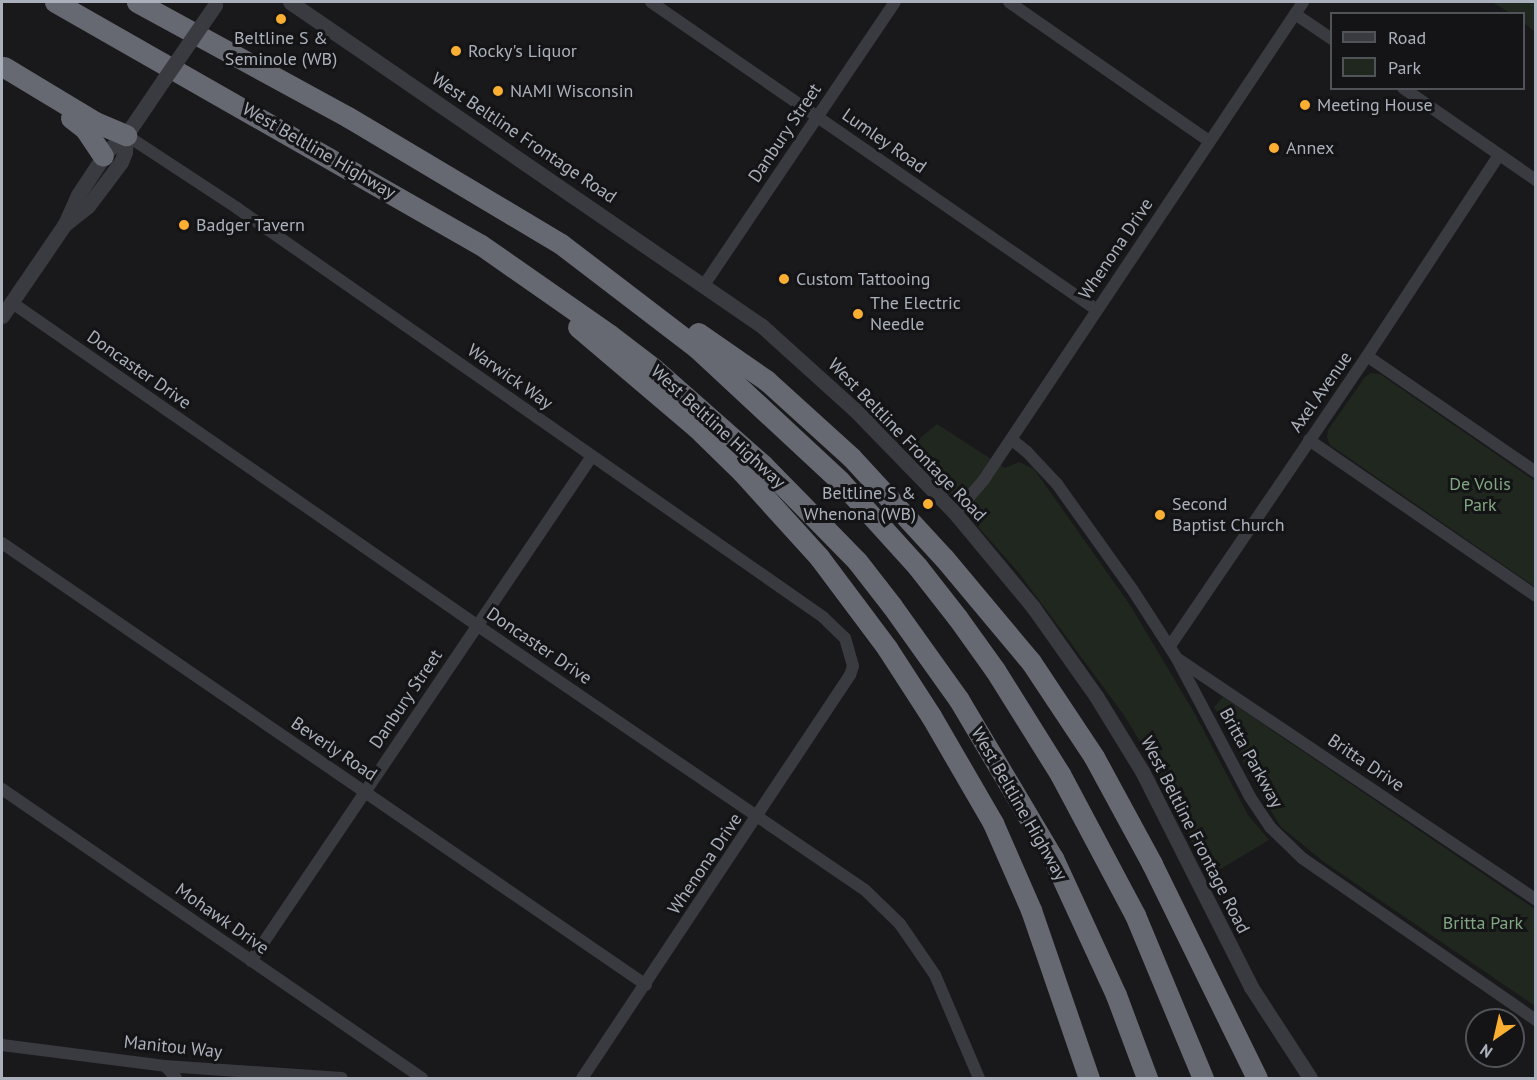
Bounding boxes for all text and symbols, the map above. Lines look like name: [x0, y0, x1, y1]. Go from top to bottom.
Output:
marker: Beltline S & Seminole (WB): [274, 12, 288, 26]
legend: [1330, 12, 1525, 90]
text: Road: [1388, 26, 1426, 49]
place label: Beltline S & Seminole (WB): [225, 28, 337, 70]
place label: Rocky's Liquor: [468, 40, 577, 62]
marker: Rocky's Liquor: [449, 44, 463, 58]
text: Park: [1388, 56, 1421, 79]
street label: West Beltline Frontage Road: [427, 68, 621, 208]
street label: Danbury Street: [744, 79, 826, 187]
place label: NAMI Wisconsin: [510, 80, 634, 102]
marker: NAMI Wisconsin: [491, 84, 505, 98]
place label: Meeting House: [1317, 94, 1433, 116]
street label: West Beltline Highway: [238, 98, 400, 204]
marker: Meeting House: [1298, 98, 1312, 112]
street label: Lumley Road: [837, 104, 931, 178]
place label: Annex: [1286, 137, 1334, 159]
marker: Annex: [1267, 141, 1281, 155]
street label: Whenona Drive: [1074, 194, 1158, 304]
place label: Badger Tavern: [196, 214, 305, 236]
marker: Badger Tavern: [177, 218, 191, 232]
place label: Custom Tattooing: [796, 268, 931, 290]
marker: Custom Tattooing: [777, 272, 791, 286]
place label: The Electric Needle: [870, 293, 961, 336]
marker: The Electric Needle: [851, 307, 865, 321]
street label: Doncaster Drive: [83, 326, 195, 414]
street label: Warwick Way: [463, 339, 557, 415]
street label: Axel Avenue: [1285, 347, 1357, 437]
street label: West Beltline Frontage Road: [823, 354, 991, 526]
street label: West Beltline Highway: [646, 361, 790, 493]
park label: De Volis Park: [1449, 474, 1511, 516]
place label: Beltline S & Whenona (WB): [804, 483, 916, 526]
place label: Second Baptist Church: [1172, 494, 1284, 536]
marker: Beltline S & Whenona (WB): [921, 497, 935, 511]
marker: Second Baptist Church: [1153, 508, 1167, 522]
street label: Doncaster Drive: [482, 603, 596, 689]
street label: Danbury Street: [365, 645, 447, 753]
street label: Britta Parkway: [1215, 704, 1287, 812]
street label: Beverly Road: [287, 712, 381, 786]
street label: West Beltline Highway: [966, 723, 1072, 885]
street label: Britta Drive: [1324, 730, 1408, 796]
street label: West Beltline Frontage Road: [1136, 733, 1254, 937]
street label: Whenona Drive: [663, 809, 747, 919]
street label: Mohawk Drive: [171, 879, 273, 959]
park label: Britta Park: [1443, 912, 1523, 934]
north arrow: [1465, 1008, 1525, 1068]
street label: Manitou Way: [122, 1031, 224, 1063]
text: N: [1476, 1040, 1496, 1062]

